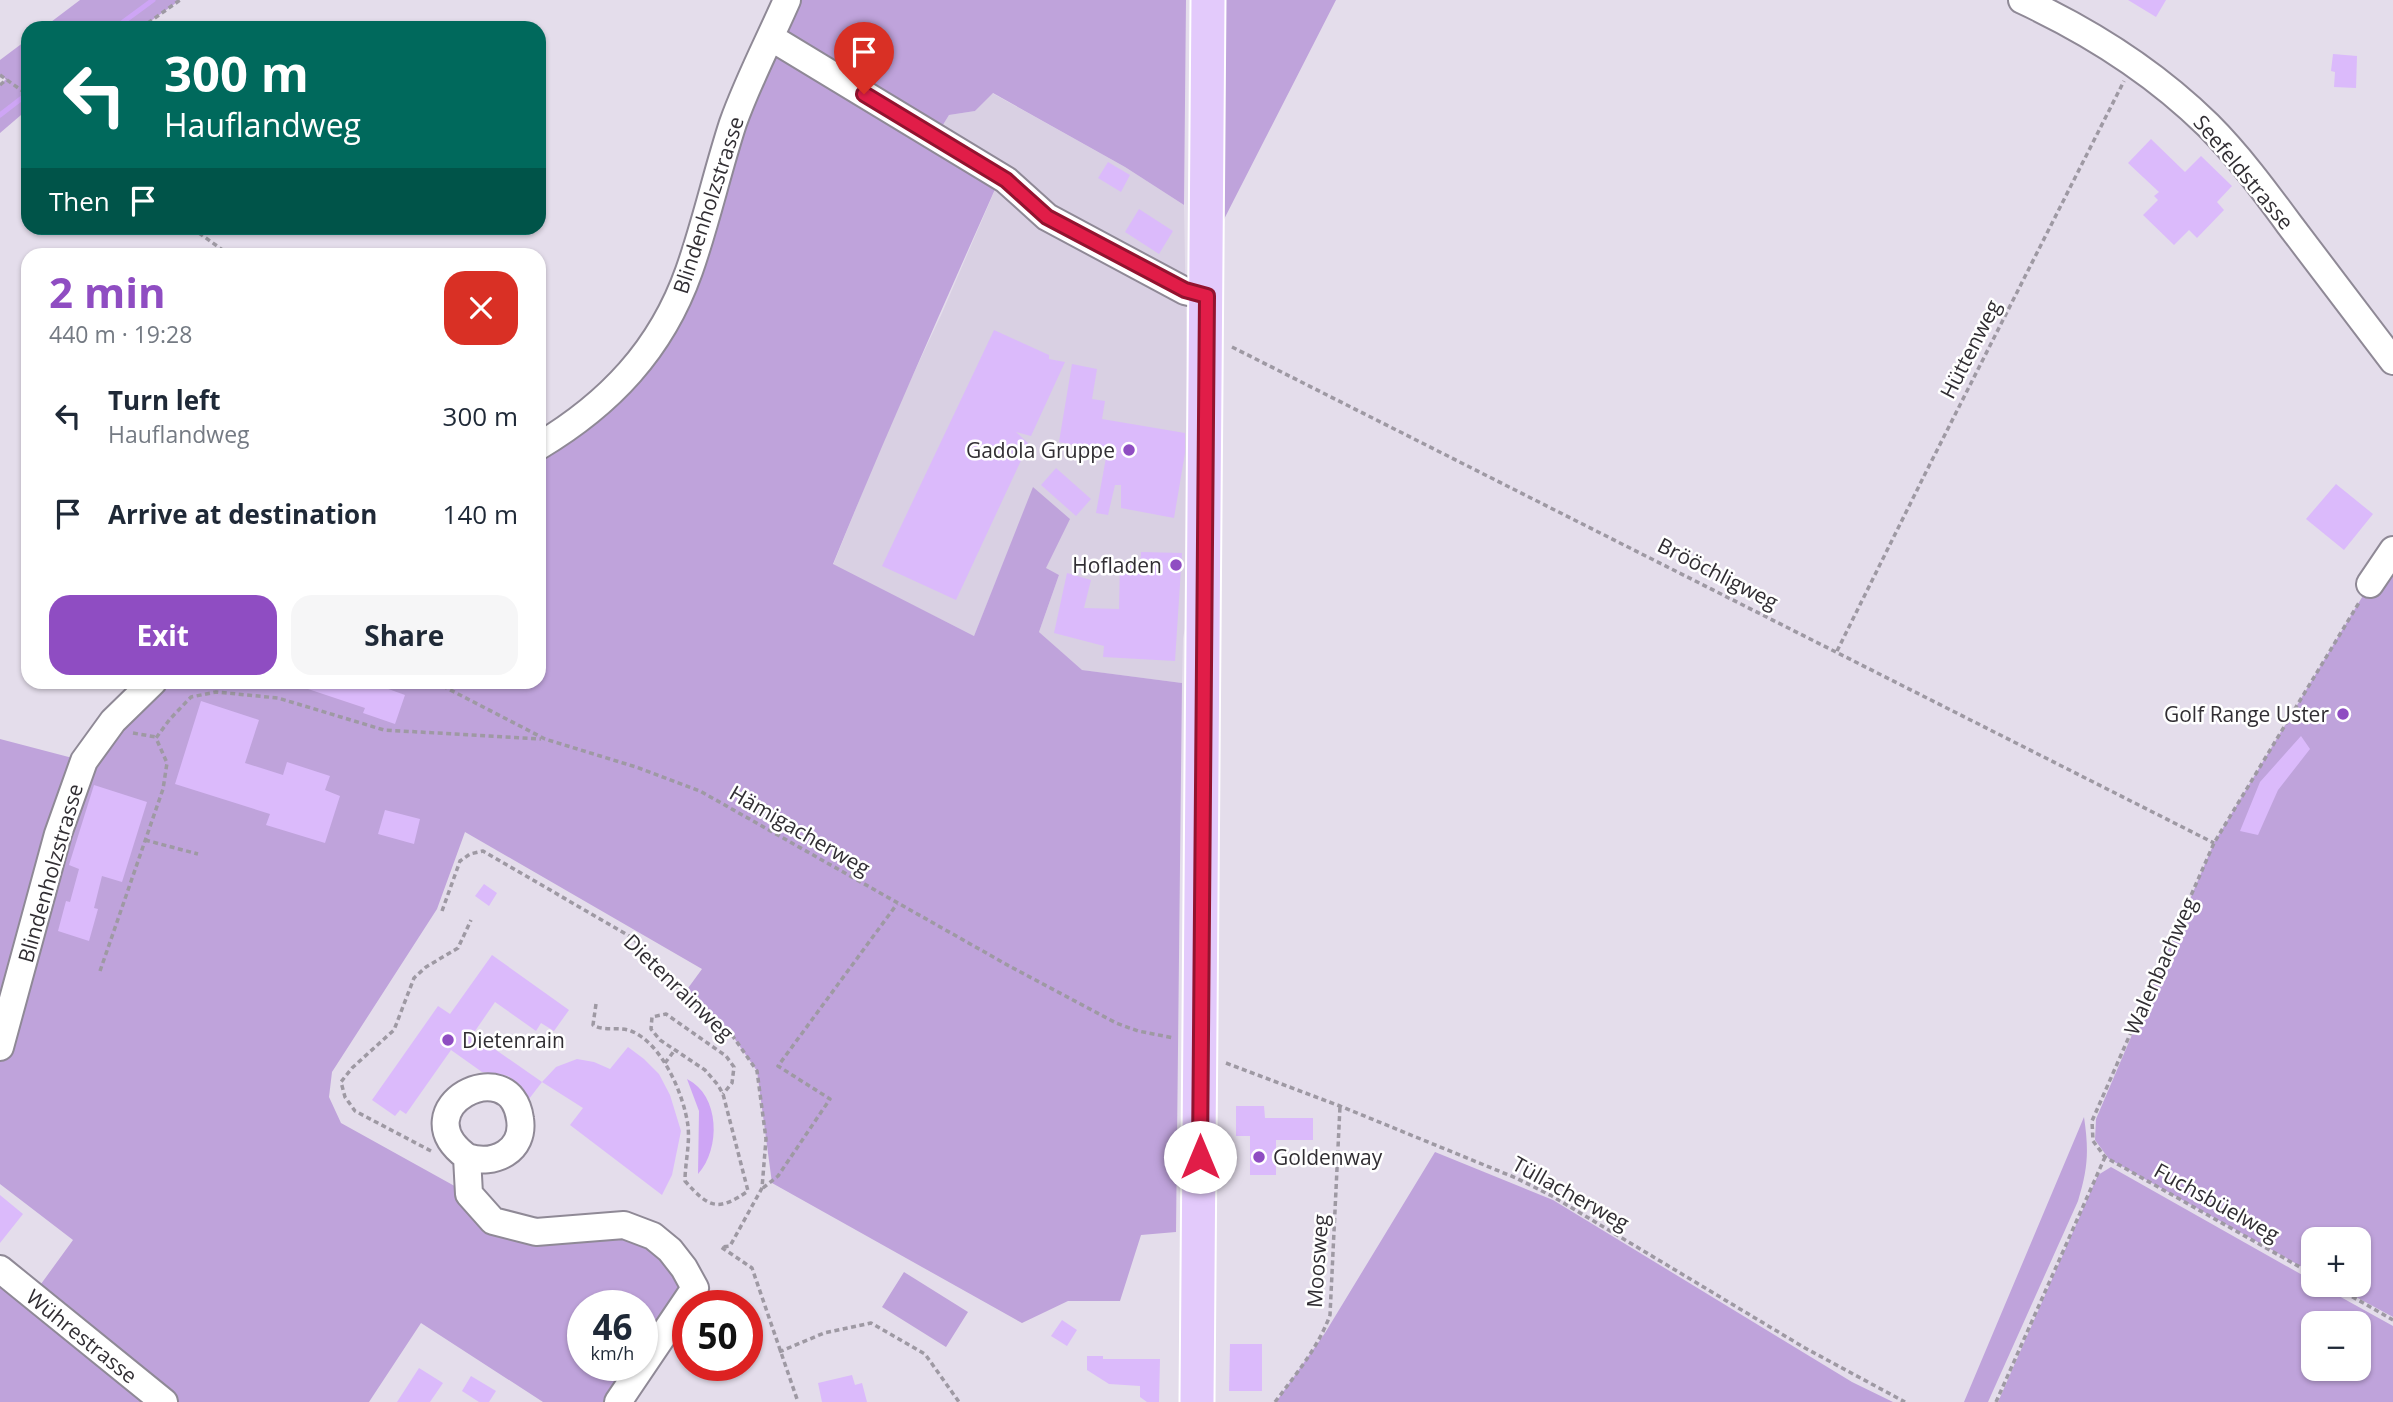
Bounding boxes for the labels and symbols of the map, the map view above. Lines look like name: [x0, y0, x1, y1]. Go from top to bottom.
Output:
pin: [834, 22, 894, 94]
street label: Seefeldstrasse: [2188, 109, 2300, 235]
street label: Blindenholzstrasse: [666, 113, 750, 297]
street label: Hüttenweg: [1933, 295, 2007, 403]
place label: Gadola Gruppe: [966, 436, 1115, 464]
marker: Gadola Gruppe: [1121, 442, 1137, 458]
street label: Brööchligweg: [1653, 531, 1783, 615]
place label: Hofladen: [1072, 551, 1162, 579]
marker: Hofladen: [1168, 557, 1184, 573]
place label: Golf Range Uster: [2164, 700, 2329, 728]
marker: Golf Range Uster: [2335, 706, 2351, 722]
street label: Hämigacherweg: [725, 778, 875, 882]
street label: Blindenholzstrasse: [11, 780, 89, 966]
street label: Walenbachweg: [2117, 893, 2203, 1039]
street label: Dietenrainweg: [618, 927, 740, 1047]
place label: Dietenrain: [462, 1026, 565, 1054]
marker: Dietenrain: [440, 1032, 456, 1048]
position arrow: [1163, 1120, 1237, 1194]
place label: Goldenway: [1273, 1143, 1383, 1171]
marker: Goldenway: [1251, 1149, 1267, 1165]
street label: Tüllacherweg: [1508, 1149, 1634, 1237]
street label: Fuchsbüelweg: [2149, 1156, 2285, 1248]
street label: Moosweg: [1300, 1213, 1334, 1309]
street label: Wührestrasse: [21, 1283, 143, 1389]
speed limit sign: 50: [672, 1290, 763, 1381]

